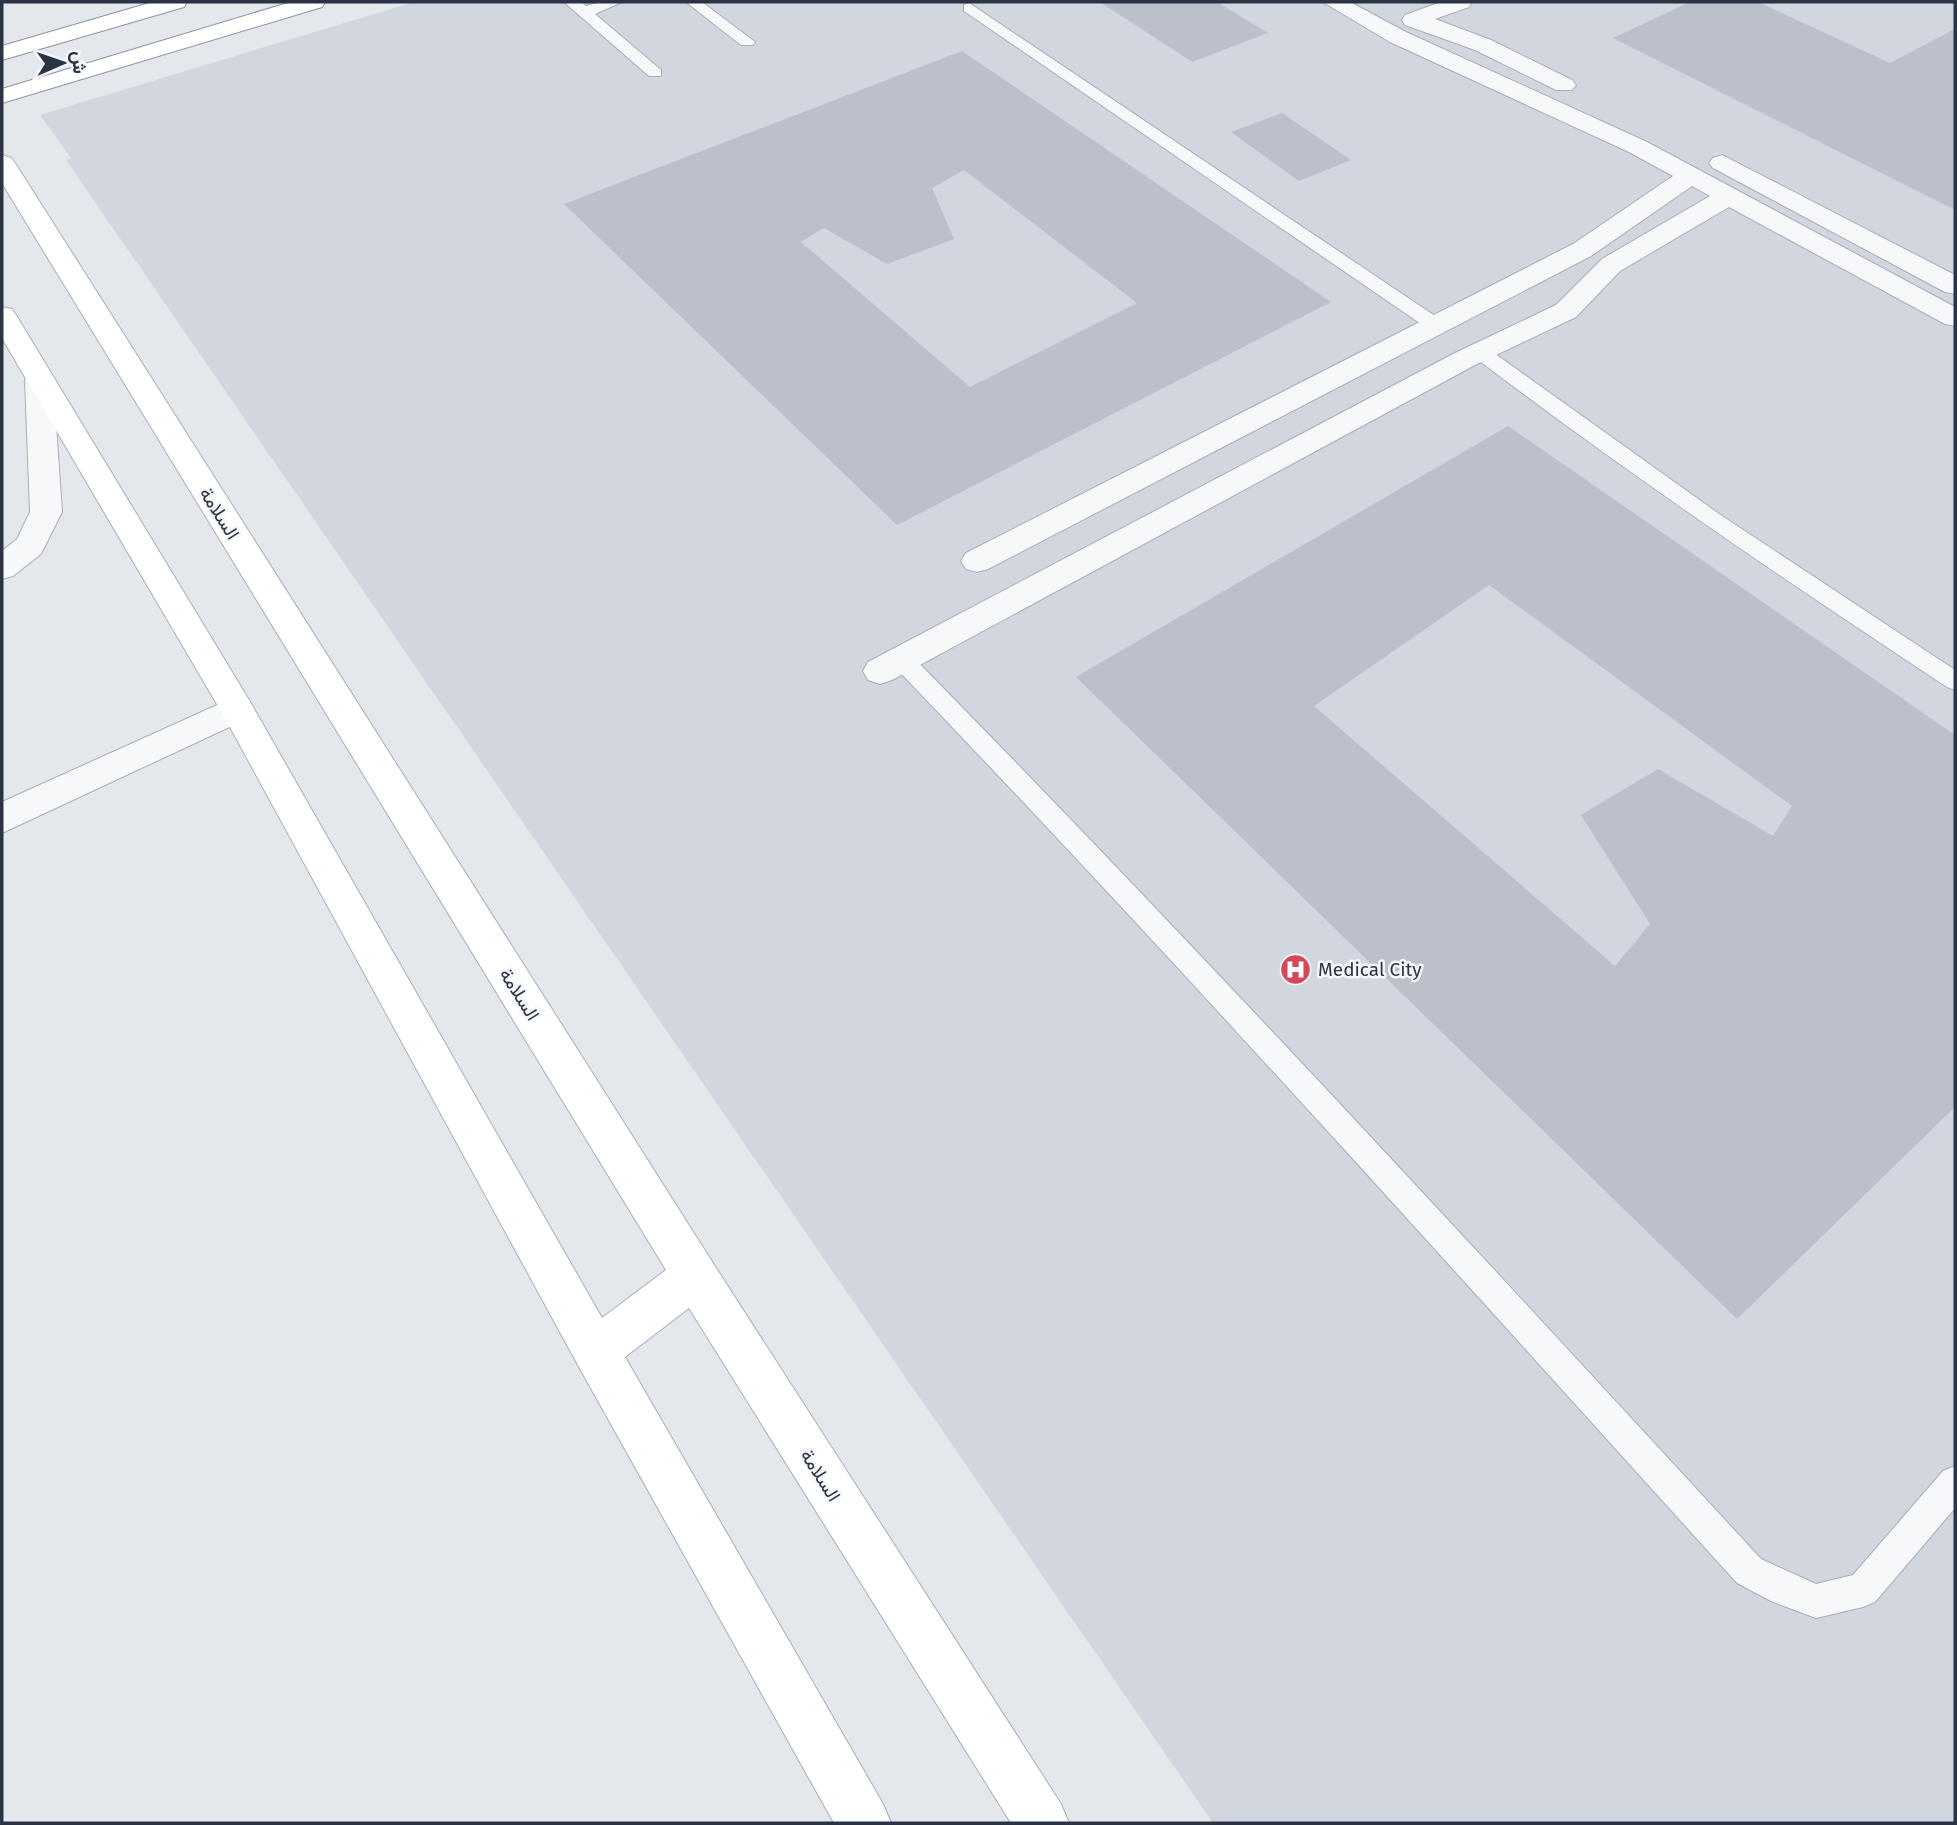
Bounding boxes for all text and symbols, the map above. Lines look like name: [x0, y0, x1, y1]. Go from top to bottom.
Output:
north arrow: [28, 28, 98, 98]
text: ش: [68, 51, 91, 74]
street label: السلامة: [195, 483, 245, 544]
hospital icon: Medical City: [1278, 952, 1312, 986]
place label: Medical City: [1318, 958, 1422, 981]
street label: السلامة: [495, 964, 545, 1025]
street label: السلامة: [796, 1445, 846, 1506]

